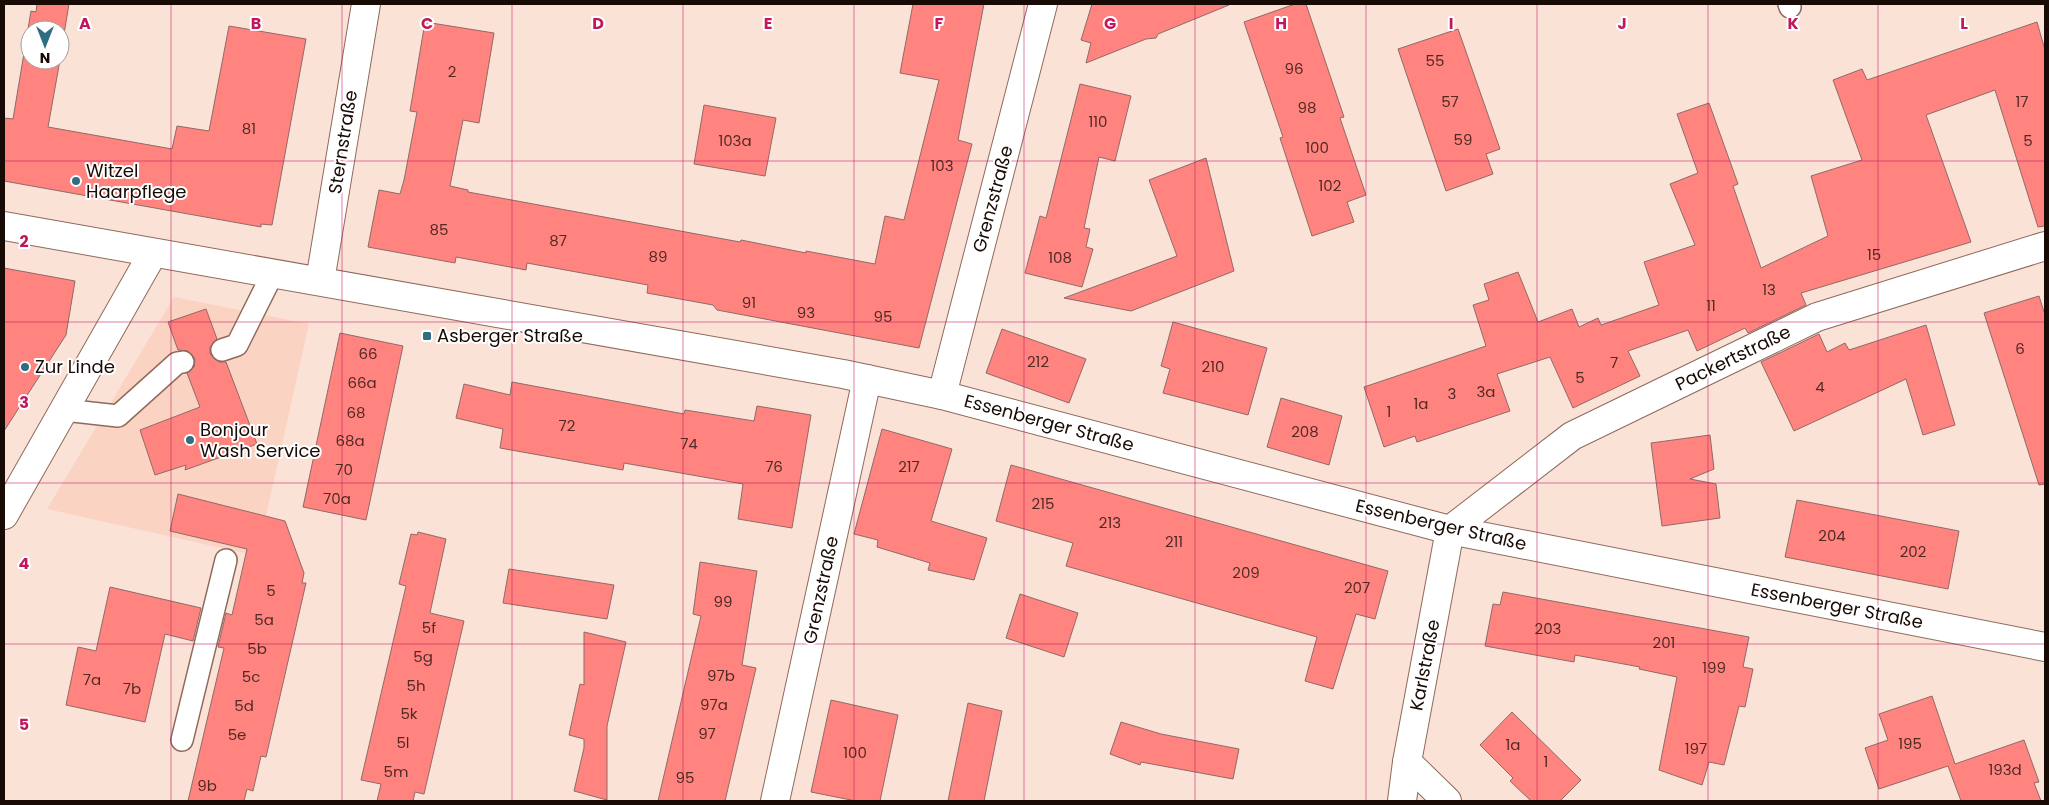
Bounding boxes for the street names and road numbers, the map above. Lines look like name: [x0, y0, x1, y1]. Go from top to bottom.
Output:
street label: Sternstraße: [322, 88, 363, 196]
street label: Grenzstraße: [966, 143, 1019, 255]
street label: Packertstraße: [1671, 319, 1795, 396]
street label: Essenberger Straße: [961, 388, 1137, 457]
street label: Essenberger Straße: [1353, 493, 1529, 556]
street label: Grenzstraße: [797, 534, 844, 646]
street label: Essenberger Straße: [1749, 577, 1925, 634]
street label: Karlstraße: [1403, 617, 1446, 713]

